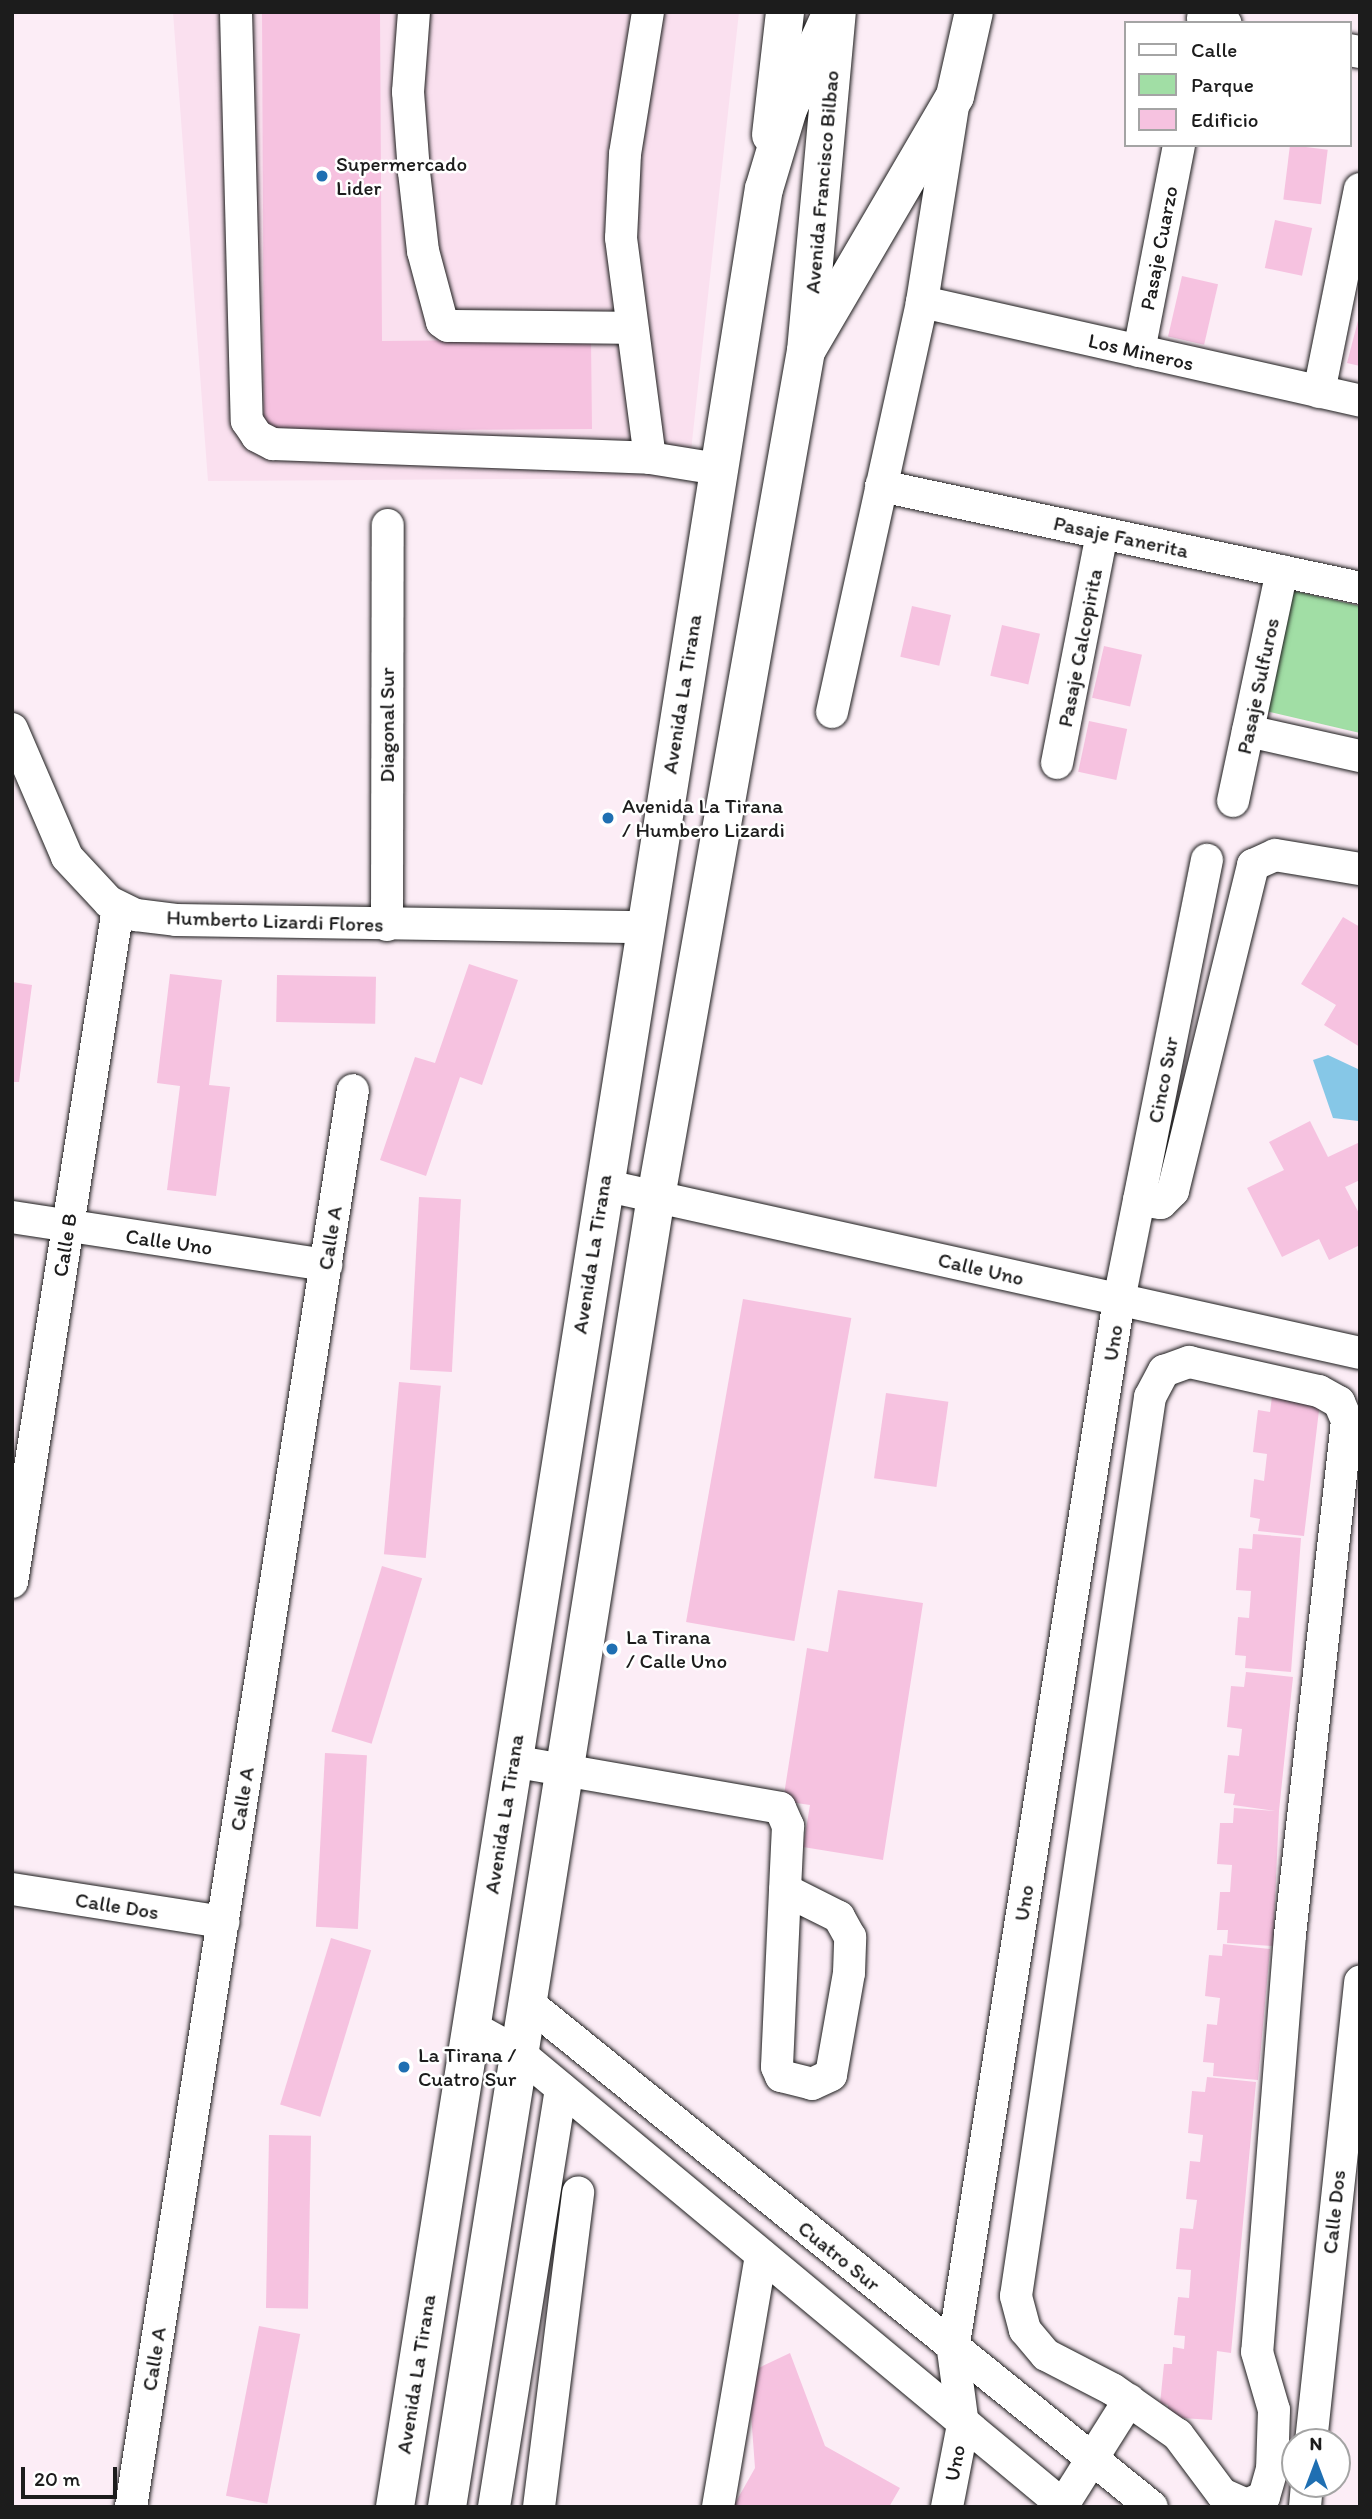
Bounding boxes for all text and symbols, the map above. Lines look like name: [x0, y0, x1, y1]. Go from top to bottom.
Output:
legend: [1124, 21, 1351, 147]
text: Calle: [1191, 37, 1237, 62]
street label: Avenida Francisco Bilbao: [800, 69, 844, 295]
text: Parque: [1191, 72, 1254, 97]
text: Edificio: [1191, 107, 1259, 132]
place label: Supermercado Lider: [336, 151, 467, 201]
marker: Supermercado Lider: [314, 168, 330, 184]
street label: Pasaje Cuarzo: [1135, 184, 1183, 312]
street label: Los Mineros: [1086, 328, 1196, 376]
street label: Pasaje Fanerita: [1051, 510, 1191, 564]
street label: Pasaje Calcopirita: [1052, 567, 1108, 729]
street label: Avenida La Tirana: [657, 613, 707, 775]
street label: Pasaje Sulfuros: [1231, 615, 1285, 757]
street label: Diagonal Sur: [374, 667, 400, 783]
place label: Avenida La Tirana / Humbero Lizardi: [622, 793, 785, 843]
marker: Avenida La Tirana / Humbero Lizardi: [600, 810, 616, 826]
street label: Humberto Lizardi Flores: [166, 905, 384, 937]
street label: Cinco Sur: [1142, 1035, 1184, 1125]
street label: Avenida La Tirana: [567, 1173, 617, 1335]
street label: Calle A: [313, 1204, 347, 1272]
street label: Calle B: [48, 1211, 82, 1279]
street label: Calle Uno: [124, 1223, 214, 1261]
street label: Calle Uno: [936, 1247, 1026, 1291]
street label: Uno: [1098, 1323, 1128, 1363]
place label: La Tirana / Calle Uno: [626, 1624, 727, 1674]
marker: La Tirana / Calle Uno: [604, 1641, 620, 1657]
street label: Avenida La Tirana: [479, 1733, 529, 1895]
street label: Calle A: [225, 1765, 259, 1833]
street label: Uno: [1009, 1883, 1039, 1923]
street label: Calle Dos: [73, 1887, 161, 1925]
place label: La Tirana / Cuatro Sur: [418, 2042, 516, 2092]
marker: La Tirana / Cuatro Sur: [396, 2059, 412, 2075]
street label: Calle Dos: [1317, 2168, 1351, 2256]
street label: Cuatro Sur: [793, 2215, 885, 2297]
street label: Avenida La Tirana: [391, 2293, 441, 2455]
street label: Calle A: [137, 2325, 171, 2393]
north arrow: [1281, 2428, 1351, 2498]
text: N: [1310, 2432, 1322, 2455]
street label: Uno: [939, 2443, 971, 2483]
scale bar: [24, 2452, 121, 2496]
text: 20 m: [34, 2466, 80, 2491]

